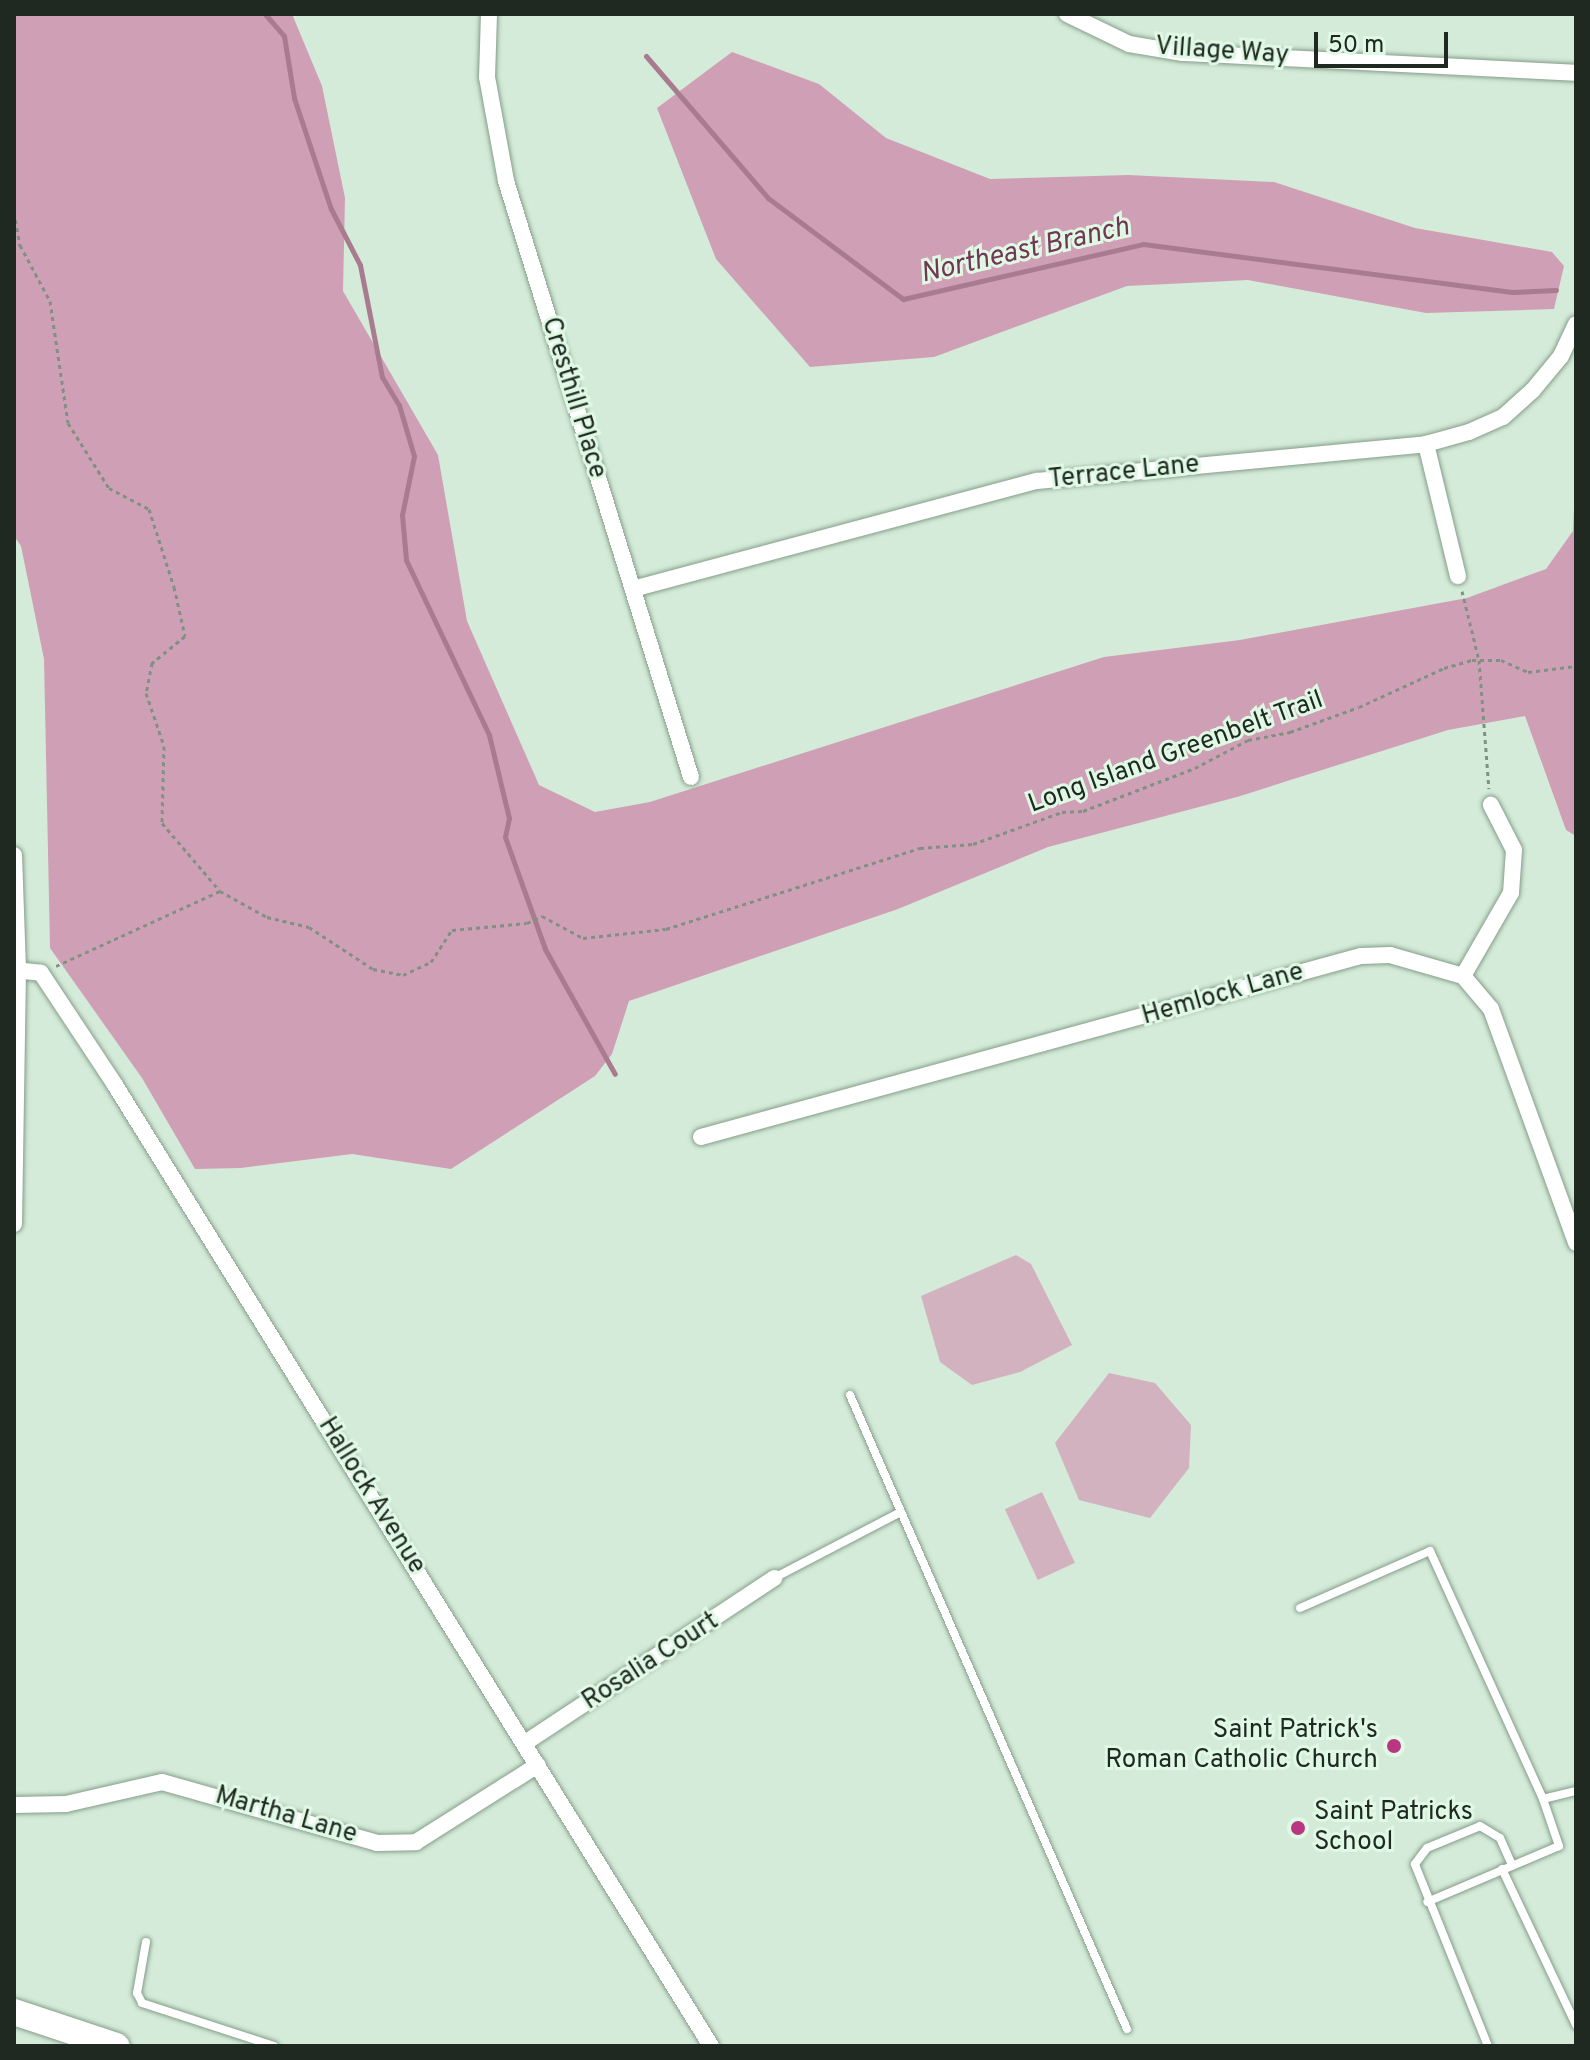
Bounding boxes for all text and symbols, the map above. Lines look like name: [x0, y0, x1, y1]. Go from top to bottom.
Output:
scale bar: [1318, 16, 1452, 66]
text: 50 m: [1328, 31, 1384, 61]
street label: Village Way: [1154, 32, 1290, 72]
water label: Northeast Branch: [918, 211, 1132, 291]
street label: Cresthill Place: [534, 314, 612, 482]
street label: Terrace Lane: [1047, 450, 1201, 496]
street label: Long Island Greenbelt Trail: [1024, 685, 1328, 821]
street label: Hemlock Lane: [1139, 957, 1307, 1033]
street label: Hallock Avenue: [310, 1412, 432, 1580]
street label: Rosalia Court: [577, 1606, 725, 1718]
place label: Saint Patrick's Roman Catholic Church: [1105, 1715, 1378, 1776]
marker: Saint Patrick's Roman Catholic Church: [1385, 1737, 1403, 1755]
street label: Martha Lane: [211, 1781, 361, 1851]
place label: Saint Patricks School: [1314, 1797, 1473, 1858]
marker: Saint Patricks School: [1289, 1819, 1307, 1837]

